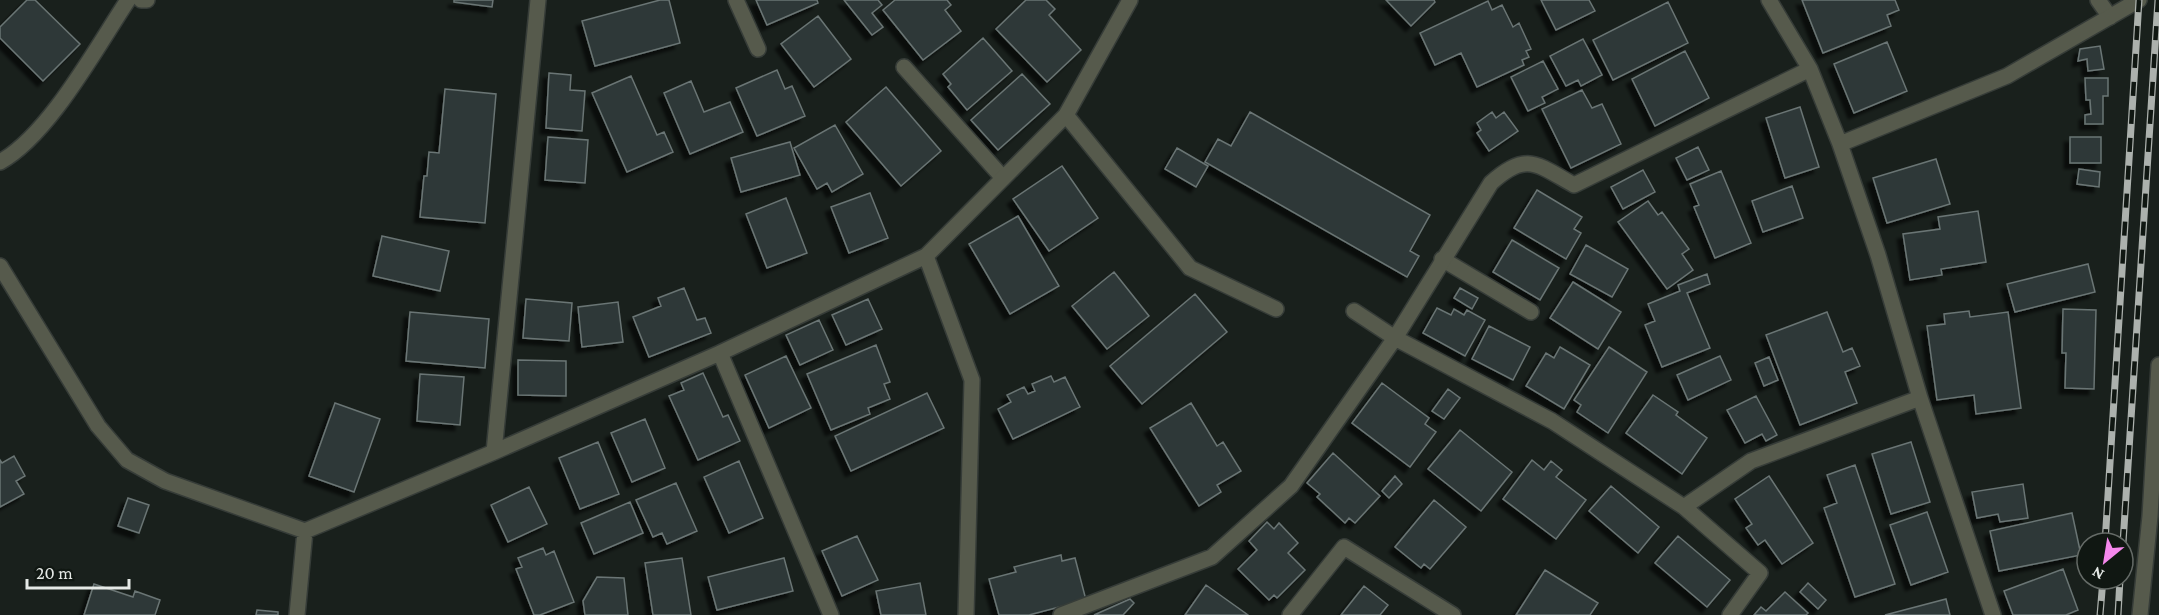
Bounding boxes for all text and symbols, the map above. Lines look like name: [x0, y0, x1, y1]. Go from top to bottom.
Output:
north arrow: [2075, 531, 2135, 591]
scale bar: [27, 552, 129, 590]
text: 20 m: [36, 563, 73, 583]
text: N: [2089, 563, 2107, 584]

